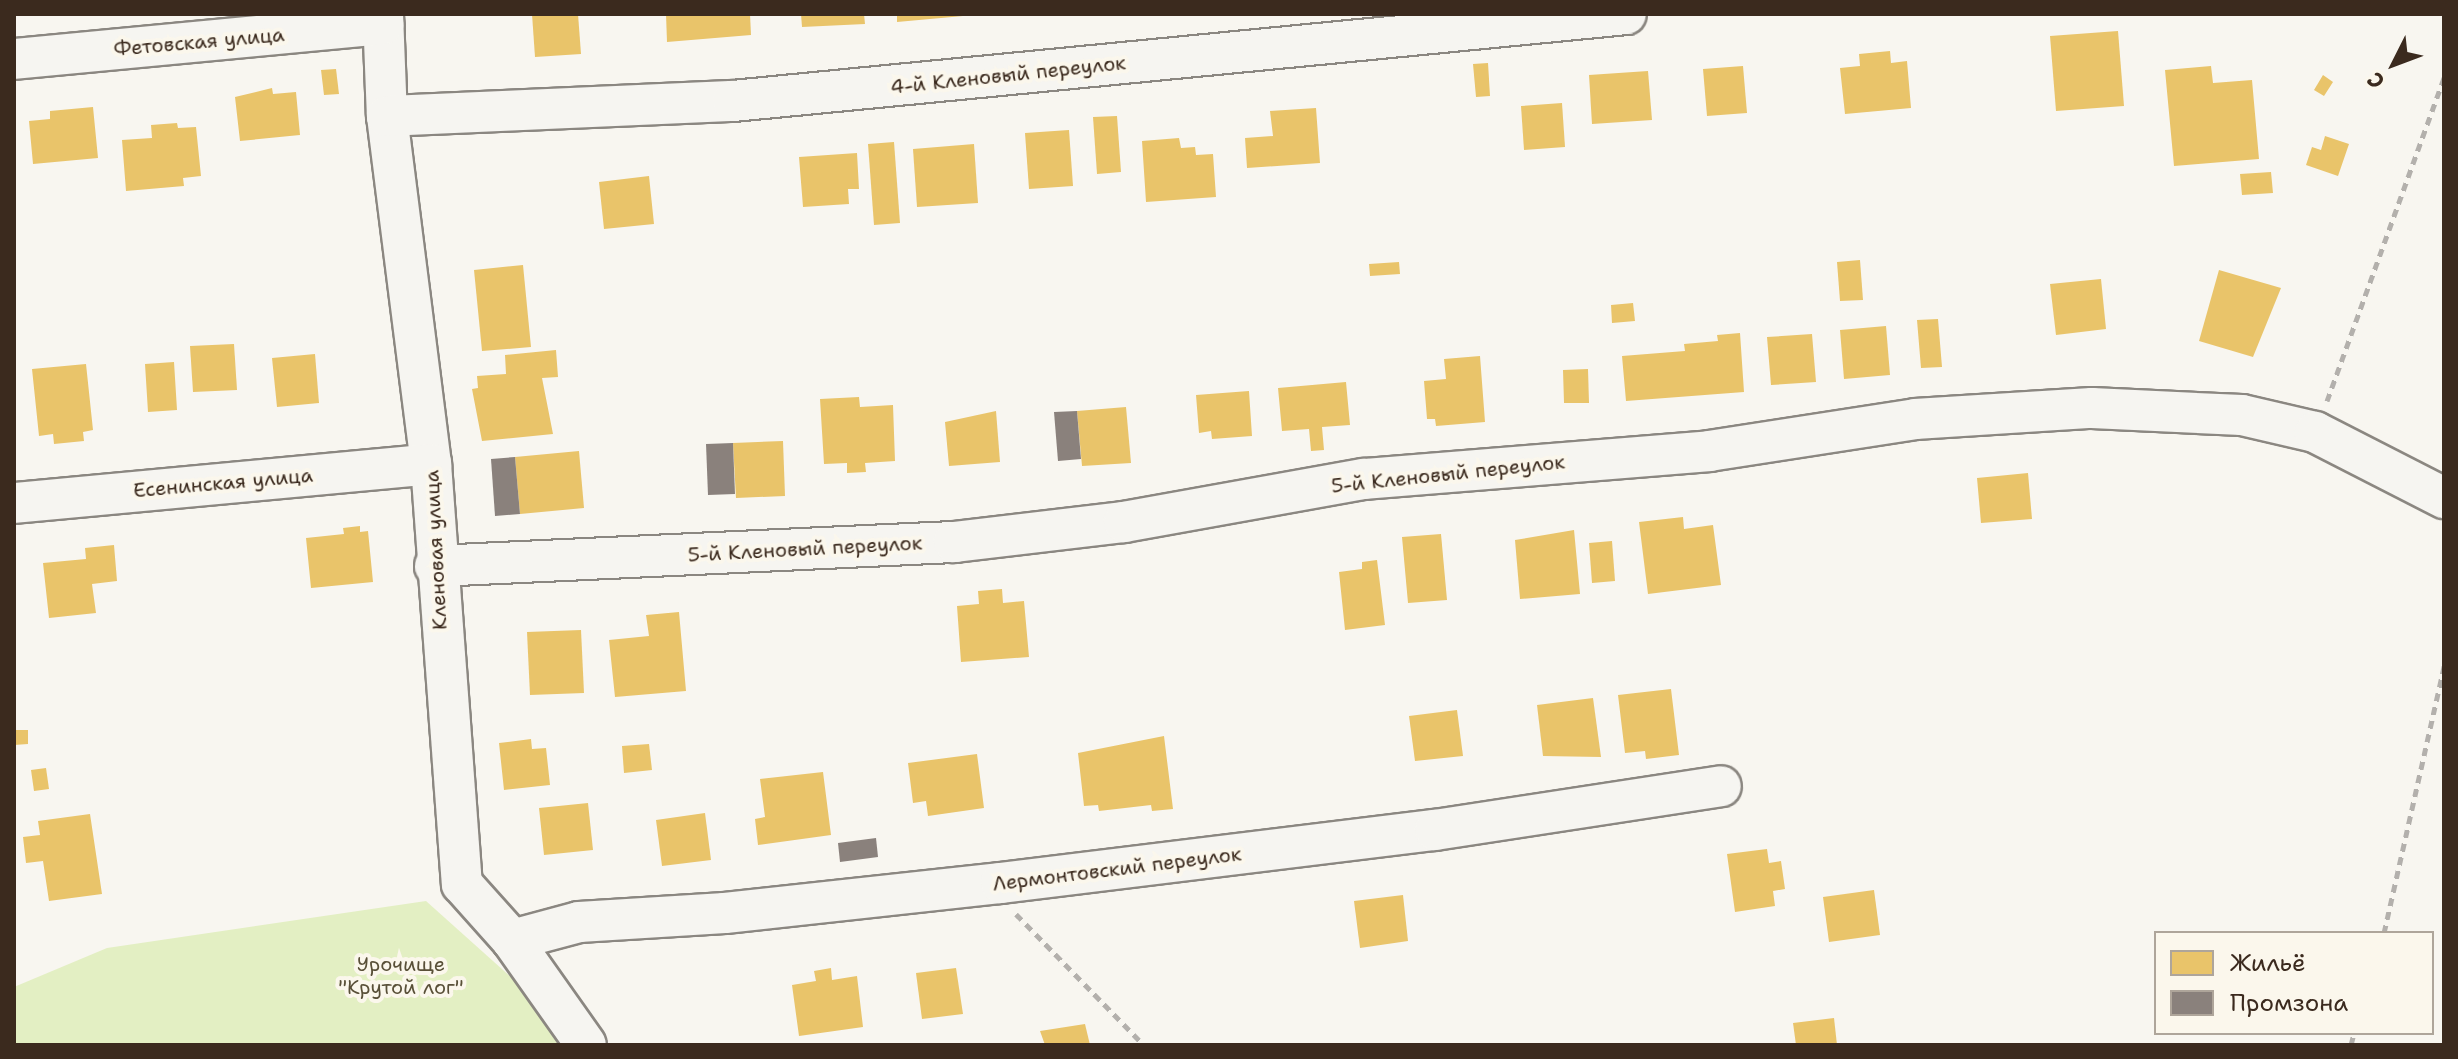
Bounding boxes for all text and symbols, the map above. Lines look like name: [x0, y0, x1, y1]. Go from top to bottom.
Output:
street label: Фетовская улица: [113, 23, 285, 61]
north arrow: [2354, 24, 2434, 104]
street label: 4-й Кленовый переулок: [889, 51, 1127, 99]
text: С: [2361, 66, 2391, 95]
street label: 5-й Кленовый переулок: [1330, 450, 1566, 498]
street label: Есенинская улица: [132, 463, 314, 503]
street label: Кленовая улица: [420, 469, 452, 631]
street label: 5-й Кленовый переулок: [687, 531, 923, 567]
street label: Лермонтовский переулок: [991, 842, 1243, 896]
legend: [2154, 931, 2434, 1035]
text: Жильё: [2230, 947, 2306, 979]
park label: Урочище "Крутой лог": [338, 953, 464, 1000]
text: Промзона: [2230, 987, 2348, 1019]

